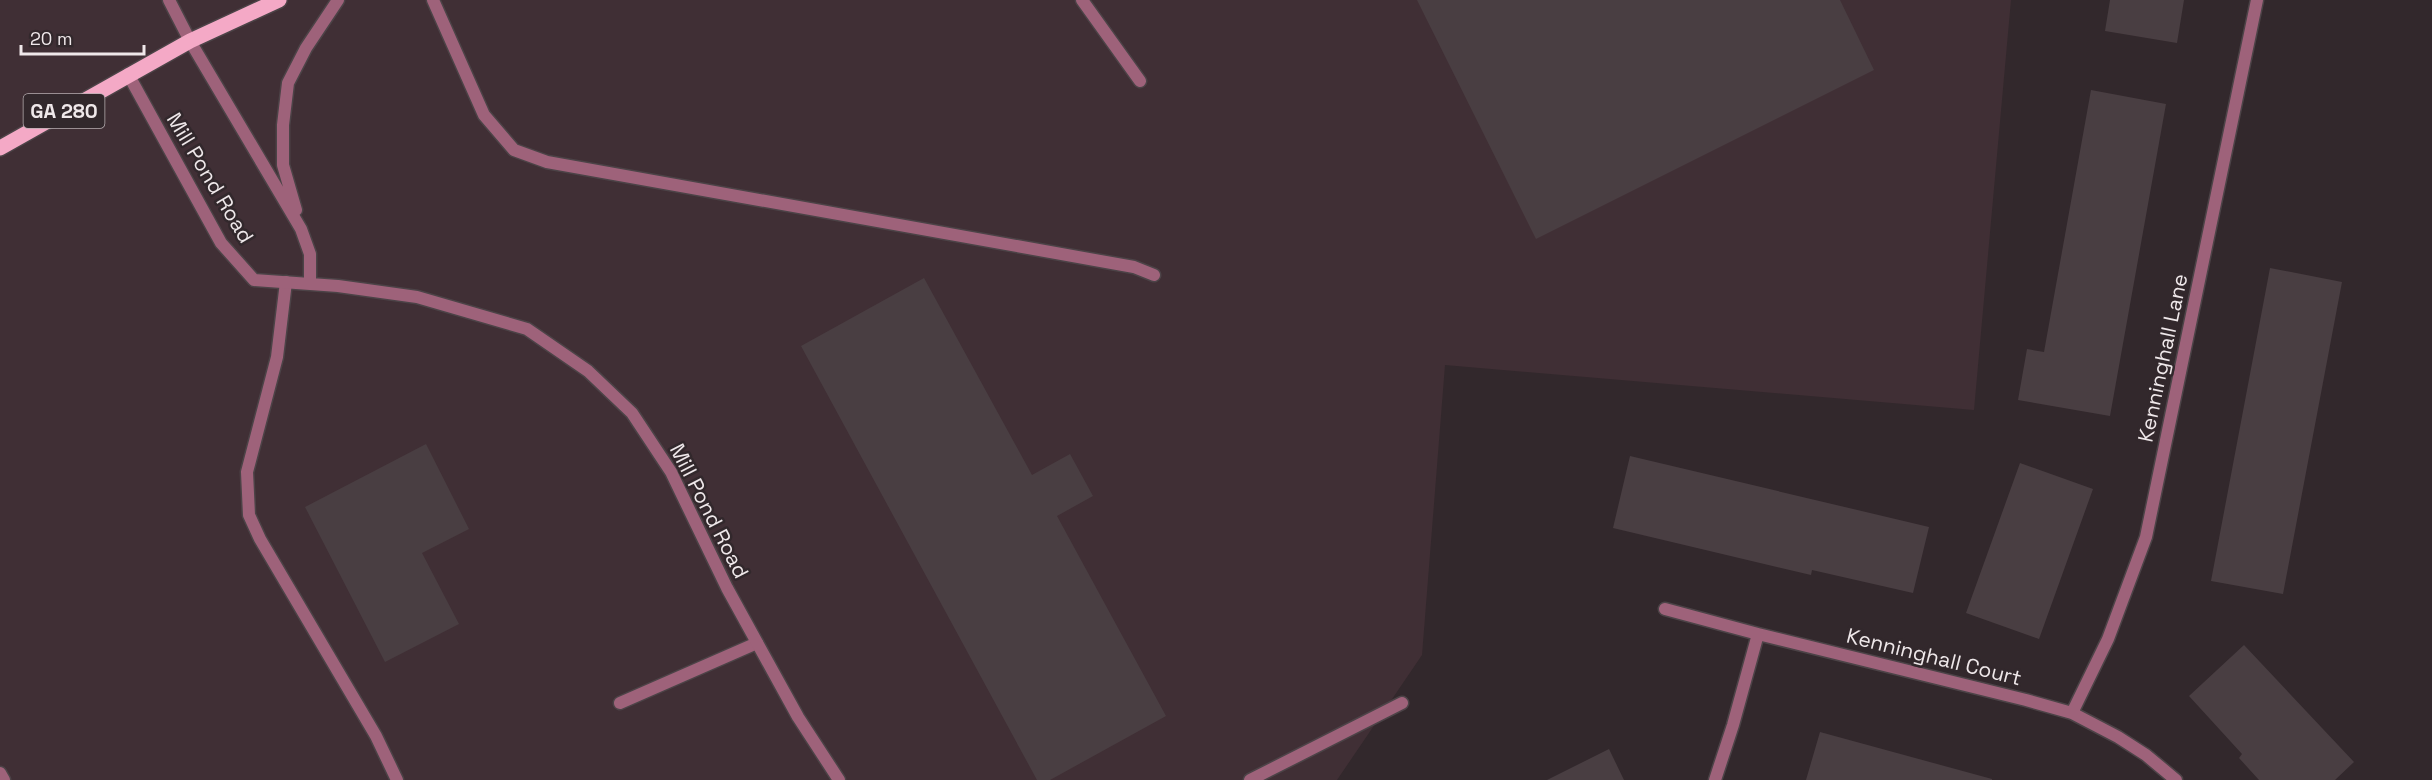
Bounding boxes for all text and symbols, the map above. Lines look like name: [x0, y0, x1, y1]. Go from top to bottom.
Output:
scale bar: [21, 18, 144, 56]
text: 20 m: [30, 27, 73, 50]
road number: GA 280: [23, 94, 104, 128]
street label: Mill Pond Road: [161, 108, 260, 248]
street label: Kenninghall Lane: [2131, 271, 2194, 445]
street label: Mill Pond Road: [664, 439, 755, 583]
street label: Kenninghall Court: [1844, 622, 2025, 691]

